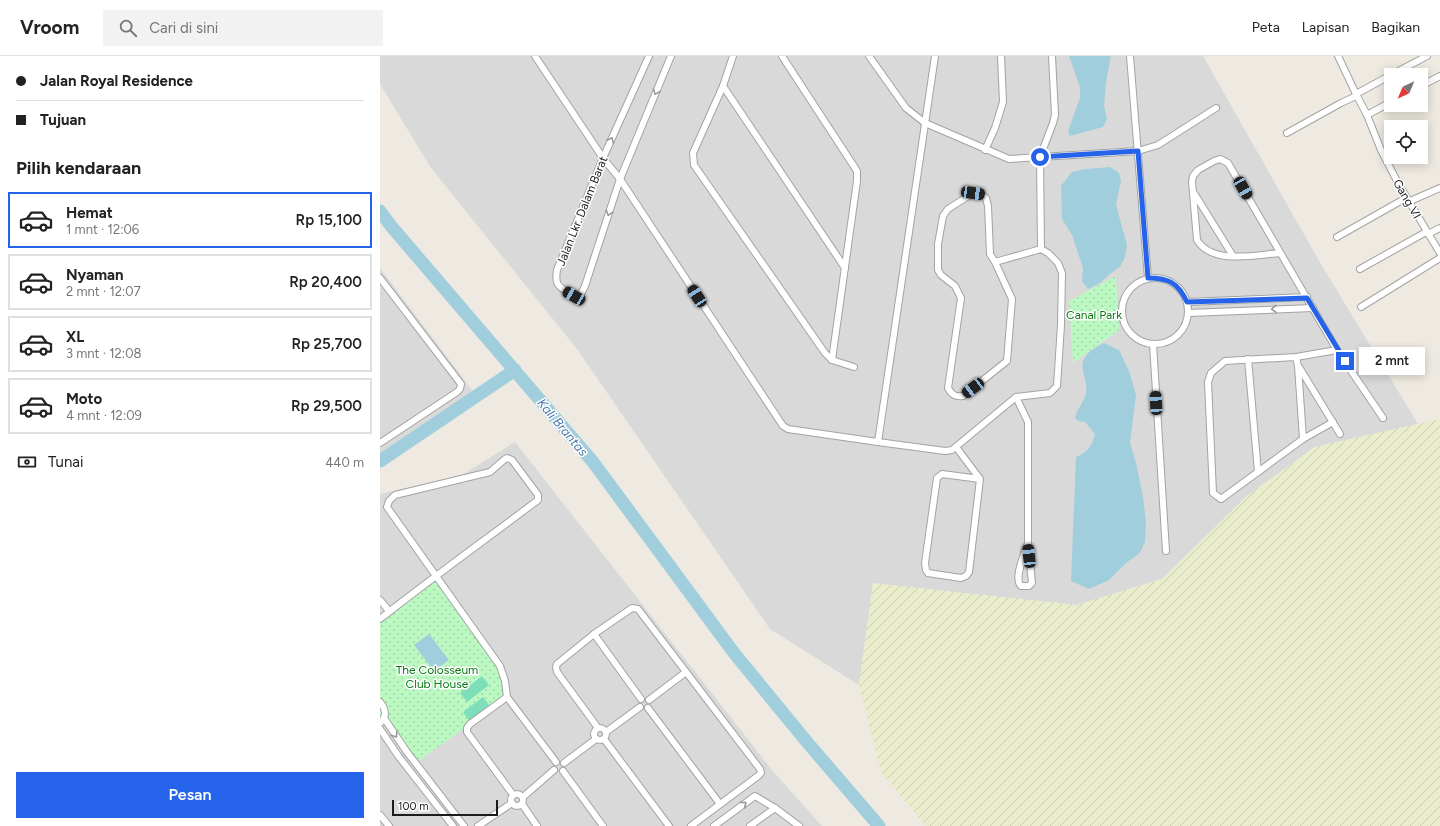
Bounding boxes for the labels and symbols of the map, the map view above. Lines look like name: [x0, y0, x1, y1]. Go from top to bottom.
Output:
north arrow: [1384, 68, 1428, 112]
one-way arrow: [653, 88, 661, 96]
one-way arrow: [606, 136, 614, 144]
route start: [1031, 148, 1049, 166]
street label: Jalan Lkr. Dalam Barat: [554, 154, 611, 268]
car: [1232, 175, 1254, 201]
street label: Gang VI: [1390, 177, 1424, 221]
car: [960, 185, 986, 201]
one-way arrow: [605, 210, 614, 217]
car: [685, 283, 709, 309]
car: [561, 285, 587, 307]
one-way arrow: [1271, 305, 1277, 314]
park label: Canal Park: [1066, 308, 1122, 322]
callout: 2 mnt: [1359, 347, 1425, 375]
route end: [1336, 352, 1354, 370]
car: [960, 376, 986, 400]
car: [1149, 391, 1163, 415]
water label: Kali Brantas: [534, 395, 591, 459]
car: [1022, 543, 1036, 569]
park label: The Colosseum Club House: [396, 663, 478, 691]
one-way arrow: [390, 731, 398, 738]
scale bar: [392, 798, 498, 817]
one-way arrow: [740, 802, 747, 809]

